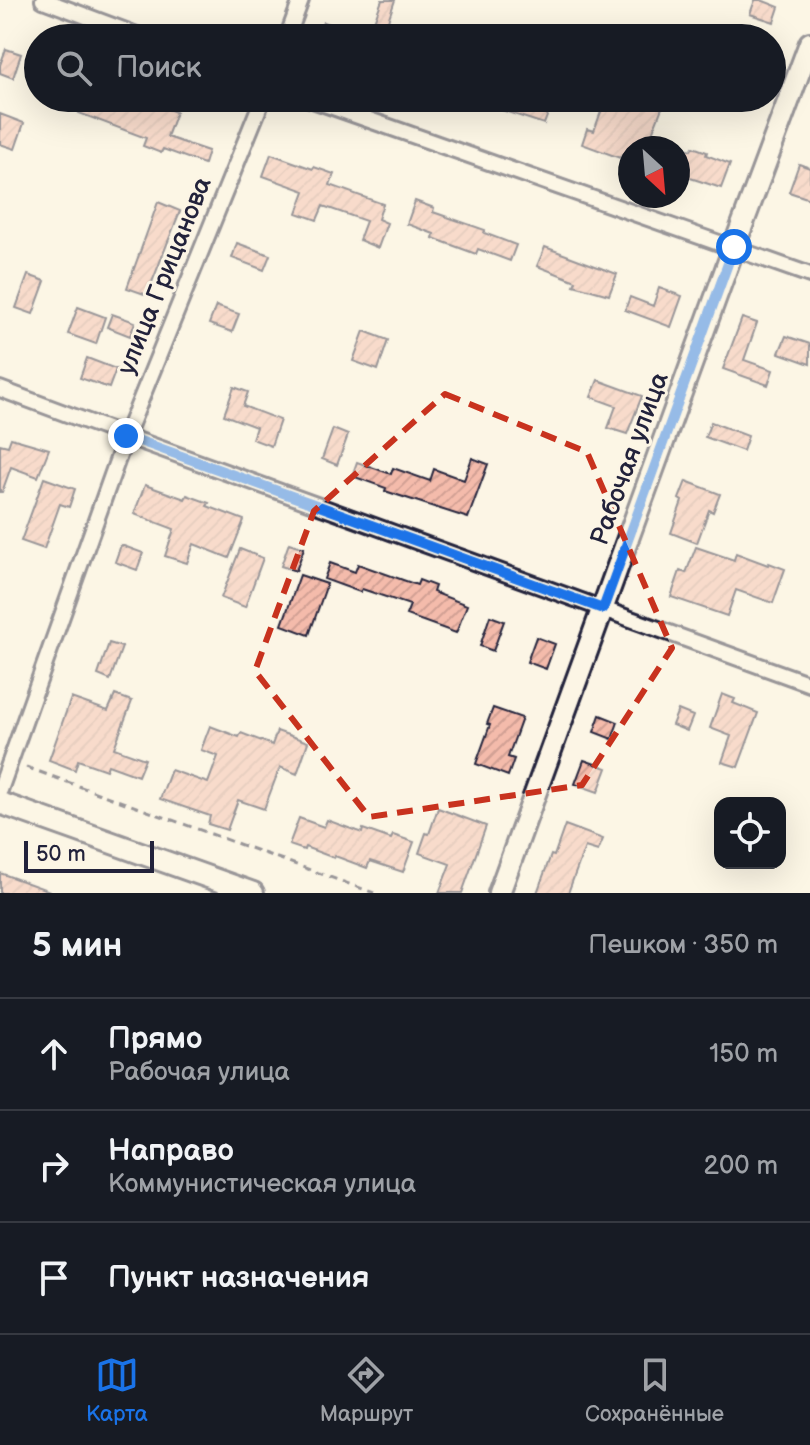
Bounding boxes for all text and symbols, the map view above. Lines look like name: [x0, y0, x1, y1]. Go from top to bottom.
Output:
search box: [24, 24, 786, 112]
icon: search: [52, 46, 96, 90]
text: Поиск: [116, 50, 202, 86]
north arrow: [618, 136, 690, 208]
street label: улица Грицанова: [111, 173, 219, 379]
route start: [716, 229, 752, 265]
street label: Рабочая улица: [584, 368, 676, 550]
route end: [108, 418, 144, 454]
map controls: [714, 797, 786, 869]
button: locate: [714, 797, 786, 869]
scale bar: [24, 837, 154, 873]
text: 50 m: [36, 841, 86, 868]
text: 5 мин: [32, 925, 122, 966]
text: Пешком · 350 m: [588, 930, 778, 961]
text: Прямо: [108, 1021, 202, 1057]
icon: ahead: [32, 1032, 76, 1076]
text: 150 m: [709, 1039, 778, 1070]
text: Рабочая улица: [108, 1057, 290, 1088]
text: Направо: [108, 1133, 234, 1169]
icon: right: [32, 1144, 76, 1188]
text: 200 m: [704, 1151, 778, 1182]
text: Коммунистическая улица: [108, 1169, 416, 1200]
icon: arrive: [32, 1256, 76, 1300]
text: Пункт назначения: [108, 1260, 369, 1296]
tab: Карта: [86, 1353, 148, 1428]
tab: Маршрут: [320, 1353, 413, 1428]
tab: Сохранённые: [585, 1353, 724, 1428]

